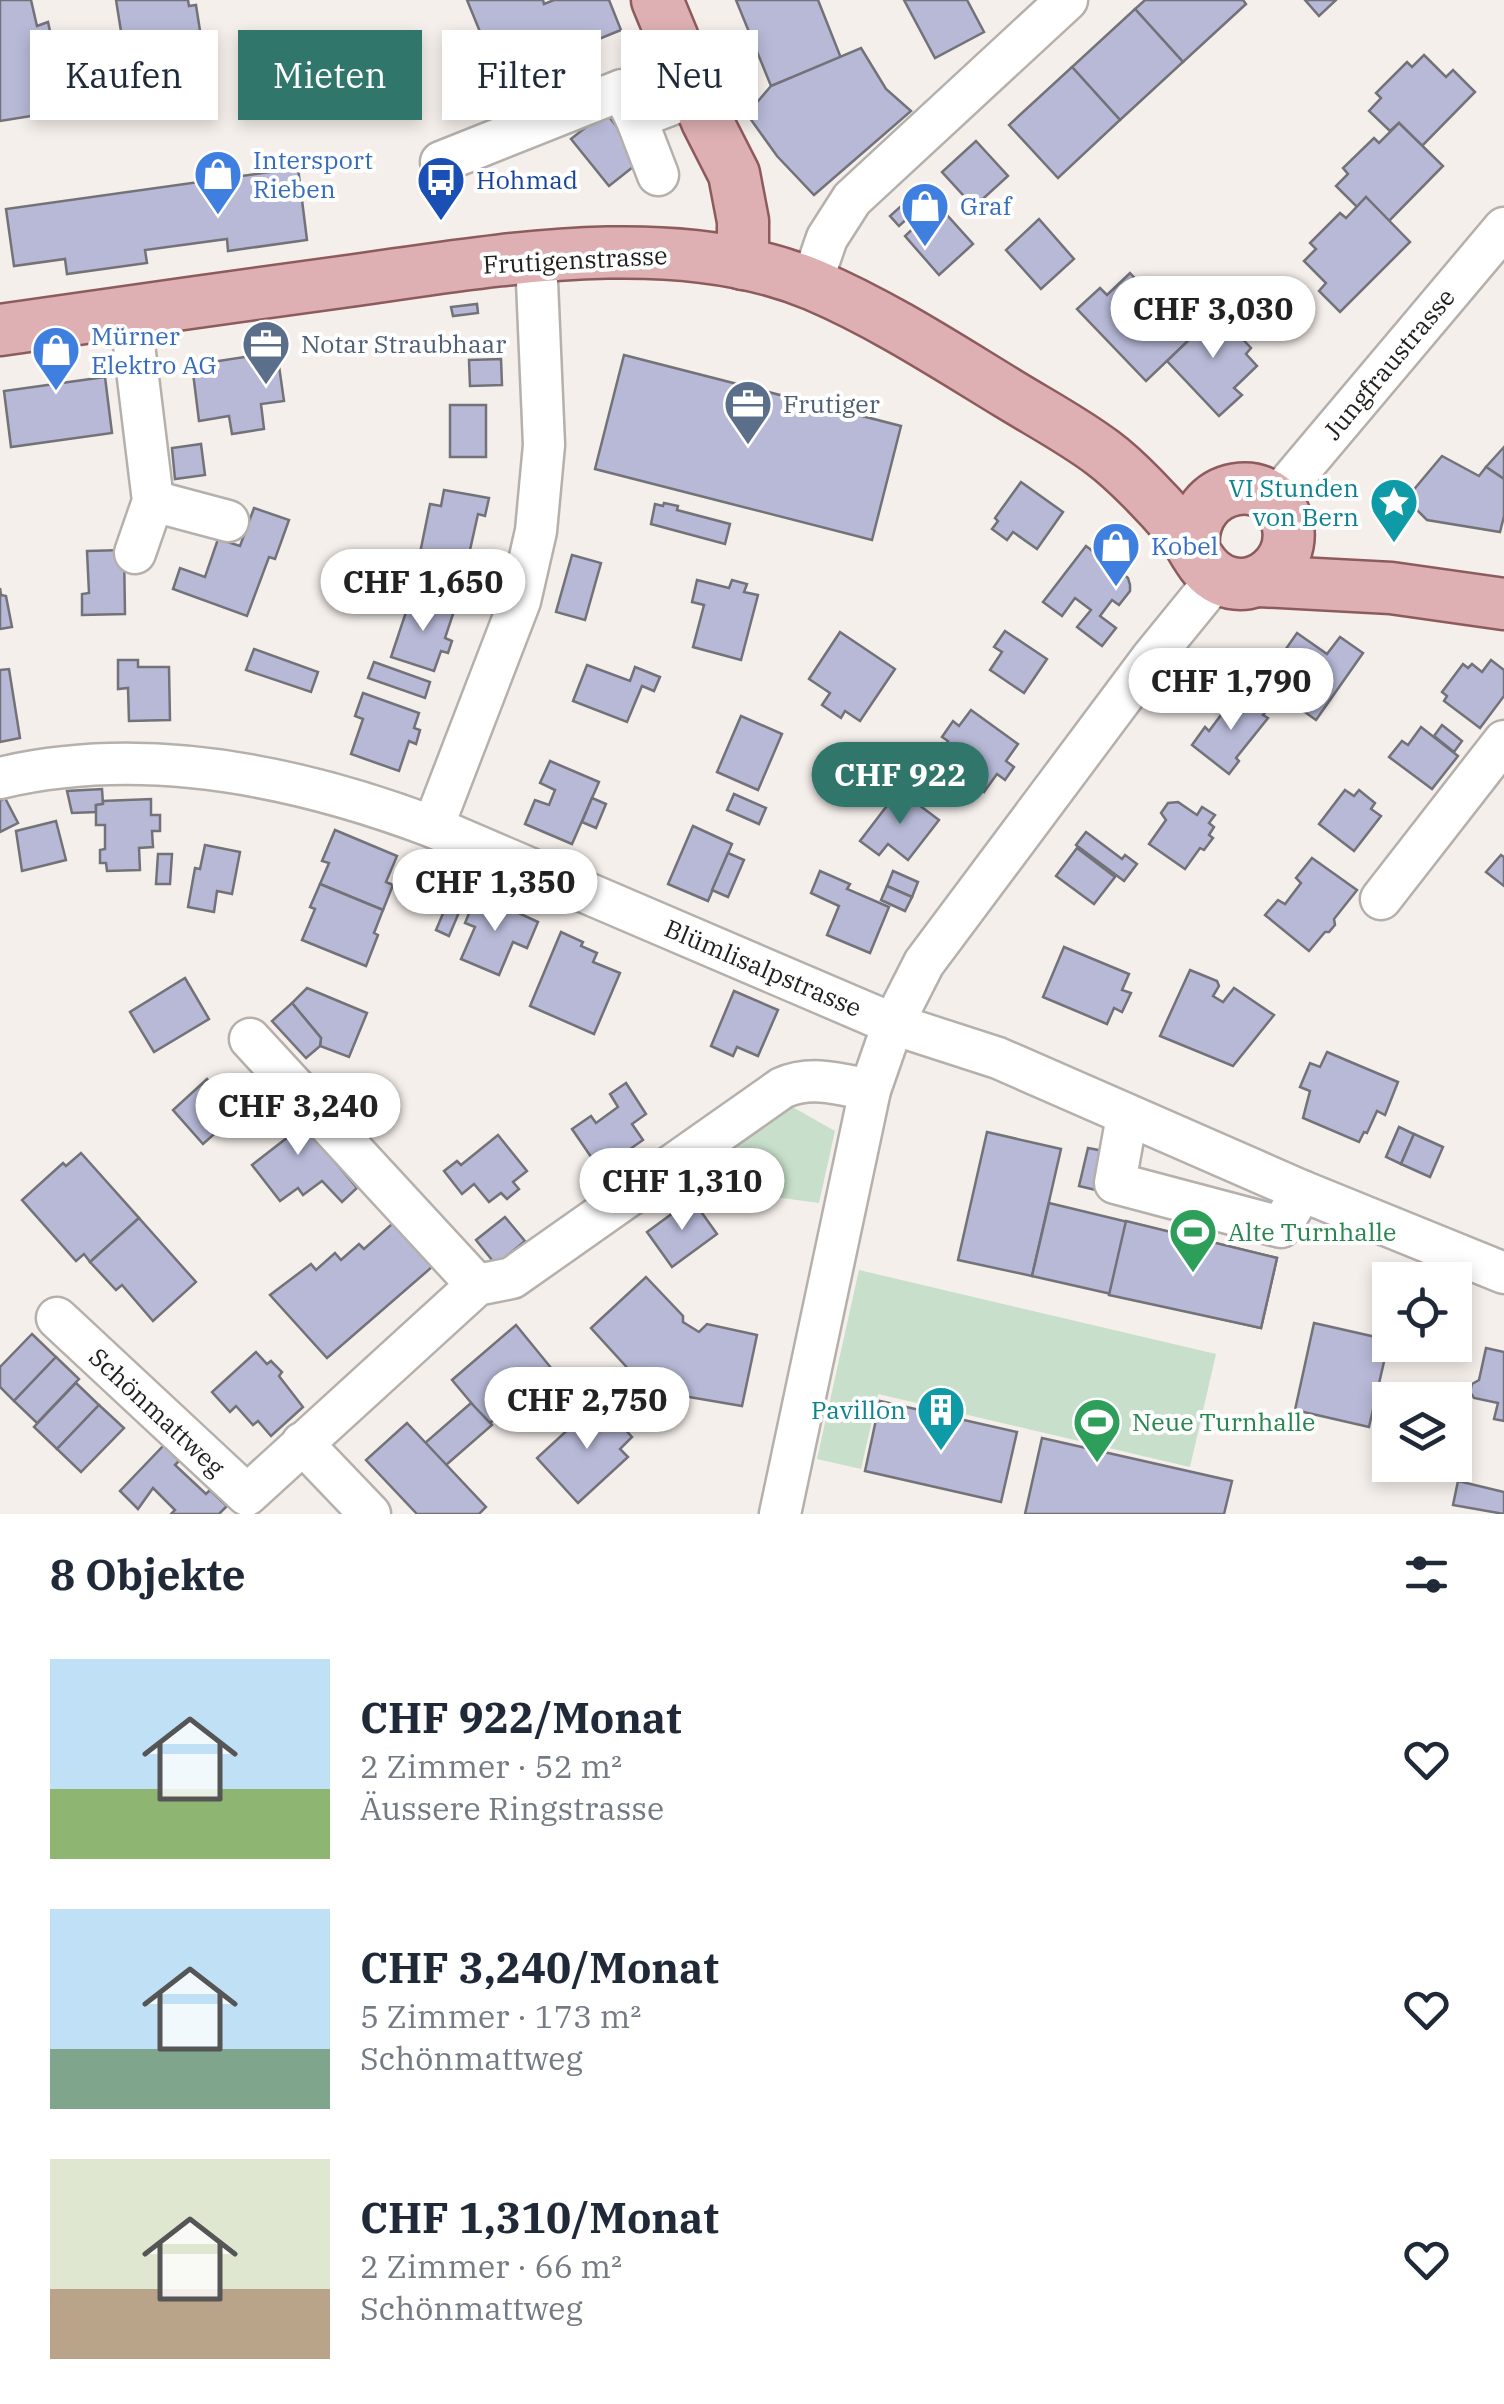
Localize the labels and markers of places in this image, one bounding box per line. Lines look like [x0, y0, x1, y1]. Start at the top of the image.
place label: Intersport Rieben [253, 143, 373, 205]
shop icon: Intersport Rieben [192, 148, 244, 216]
bus stop icon: Hohmad [415, 154, 467, 222]
place label: Hohmad [476, 163, 578, 196]
shop icon: Graf [899, 180, 951, 248]
place label: Graf [960, 189, 1013, 222]
pin: CHF 3,030 [1099, 276, 1327, 361]
office icon: Notar Straubhaar [240, 318, 292, 386]
place label: Mürner Elektro AG [91, 319, 217, 381]
shop icon: Mürner Elektro AG [30, 324, 82, 392]
place label: Notar Straubhaar [301, 327, 506, 360]
office icon: Frutiger [722, 378, 774, 446]
place label: Frutiger [783, 387, 880, 420]
place label: VI Stunden von Bern [1228, 471, 1359, 533]
place icon: VI Stunden von Bern [1368, 476, 1420, 544]
shop icon: Kobel [1090, 520, 1142, 588]
place label: Kobel [1151, 529, 1218, 562]
pin: CHF 1,650 [309, 549, 537, 634]
pin: CHF 1,790 [1117, 648, 1345, 733]
pin: CHF 922 [808, 742, 992, 827]
pin: CHF 1,350 [381, 849, 609, 934]
pin: CHF 3,240 [184, 1073, 412, 1158]
pin: CHF 1,310 [568, 1148, 796, 1233]
sports icon: Alte Turnhalle [1167, 1206, 1219, 1274]
place label: Alte Turnhalle [1228, 1215, 1396, 1248]
pin: CHF 2,750 [473, 1367, 701, 1452]
building icon: Pavillon [915, 1384, 967, 1452]
place label: Pavillon [811, 1393, 906, 1426]
sports icon: Neue Turnhalle [1071, 1396, 1123, 1464]
place label: Neue Turnhalle [1132, 1405, 1315, 1438]

